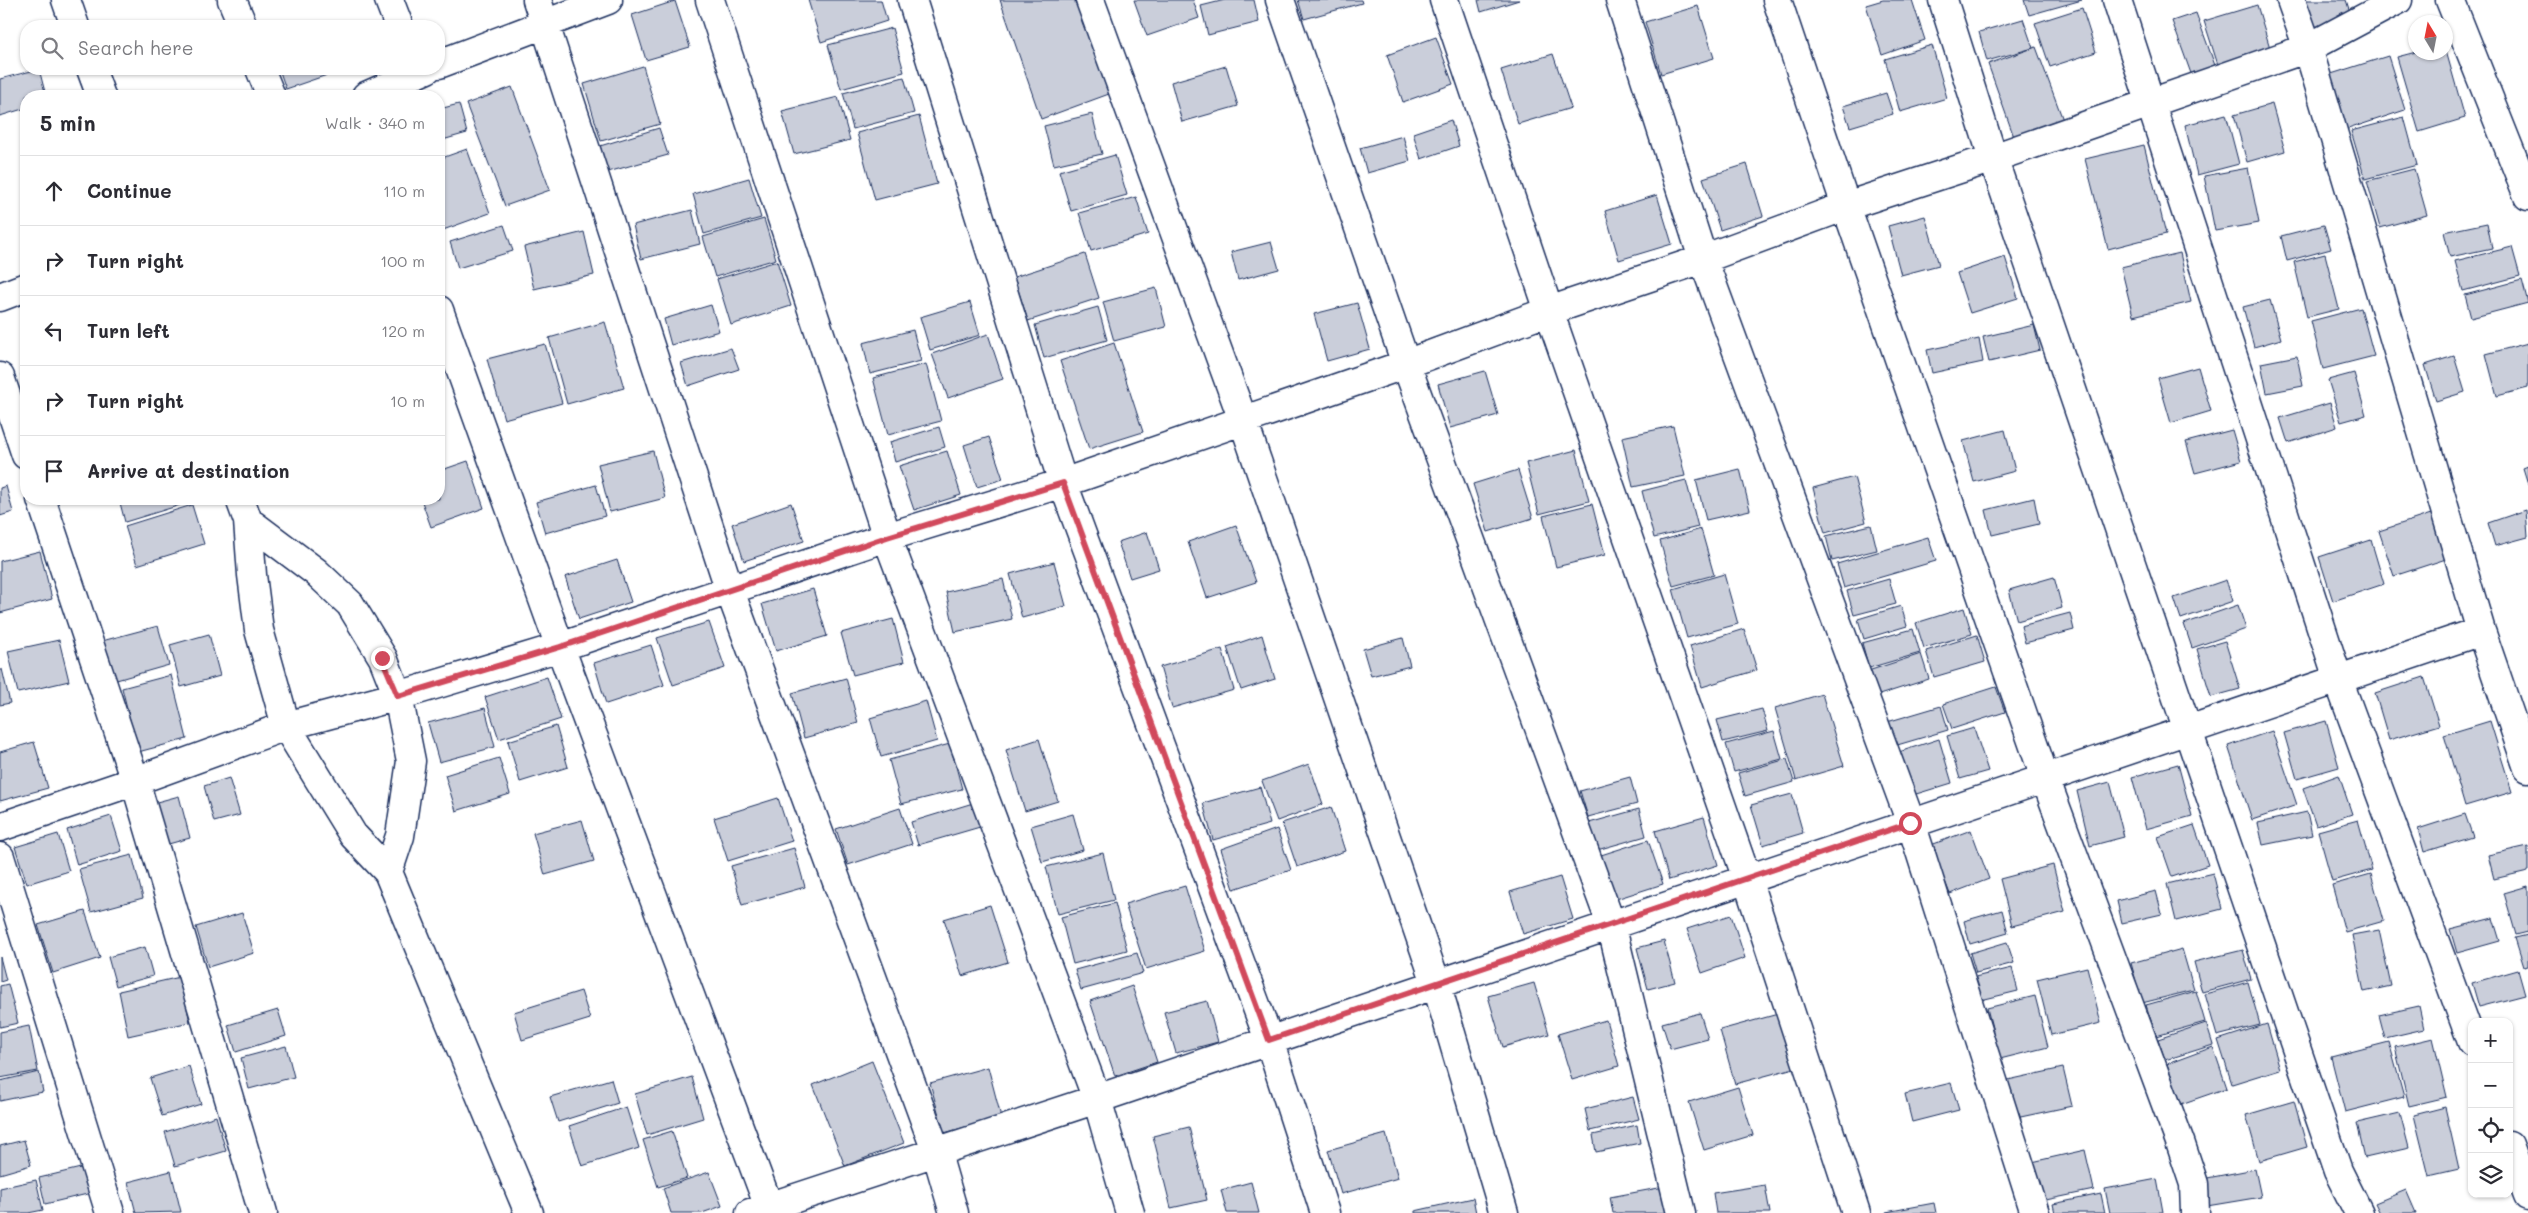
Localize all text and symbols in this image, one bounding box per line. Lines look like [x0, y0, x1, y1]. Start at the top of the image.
north arrow [2408, 15, 2453, 60]
search box [20, 20, 445, 75]
icon: search [38, 34, 66, 62]
text: Search here [78, 35, 194, 60]
text: 5 min [40, 109, 96, 136]
text: Walk · 340 m [325, 112, 425, 133]
icon: ahead [40, 177, 68, 205]
text: Continue [87, 178, 172, 203]
text: 110 m [383, 180, 425, 201]
icon: right [40, 247, 68, 275]
text: Turn right [87, 248, 184, 273]
text: 100 m [380, 250, 425, 271]
icon: left [40, 317, 68, 345]
text: Turn left [87, 318, 170, 343]
text: 120 m [381, 320, 425, 341]
icon: right [40, 387, 68, 415]
text: Turn right [87, 388, 184, 413]
text: 10 m [390, 390, 425, 411]
icon: arrive [40, 457, 68, 485]
text: Arrive at destination [87, 458, 290, 483]
route end [371, 647, 394, 670]
route start [1899, 812, 1922, 835]
map controls [2468, 1018, 2513, 1198]
button: + [2468, 1018, 2513, 1063]
button: − [2468, 1063, 2513, 1108]
button: locate [2468, 1108, 2513, 1153]
button: layers [2468, 1153, 2513, 1198]

